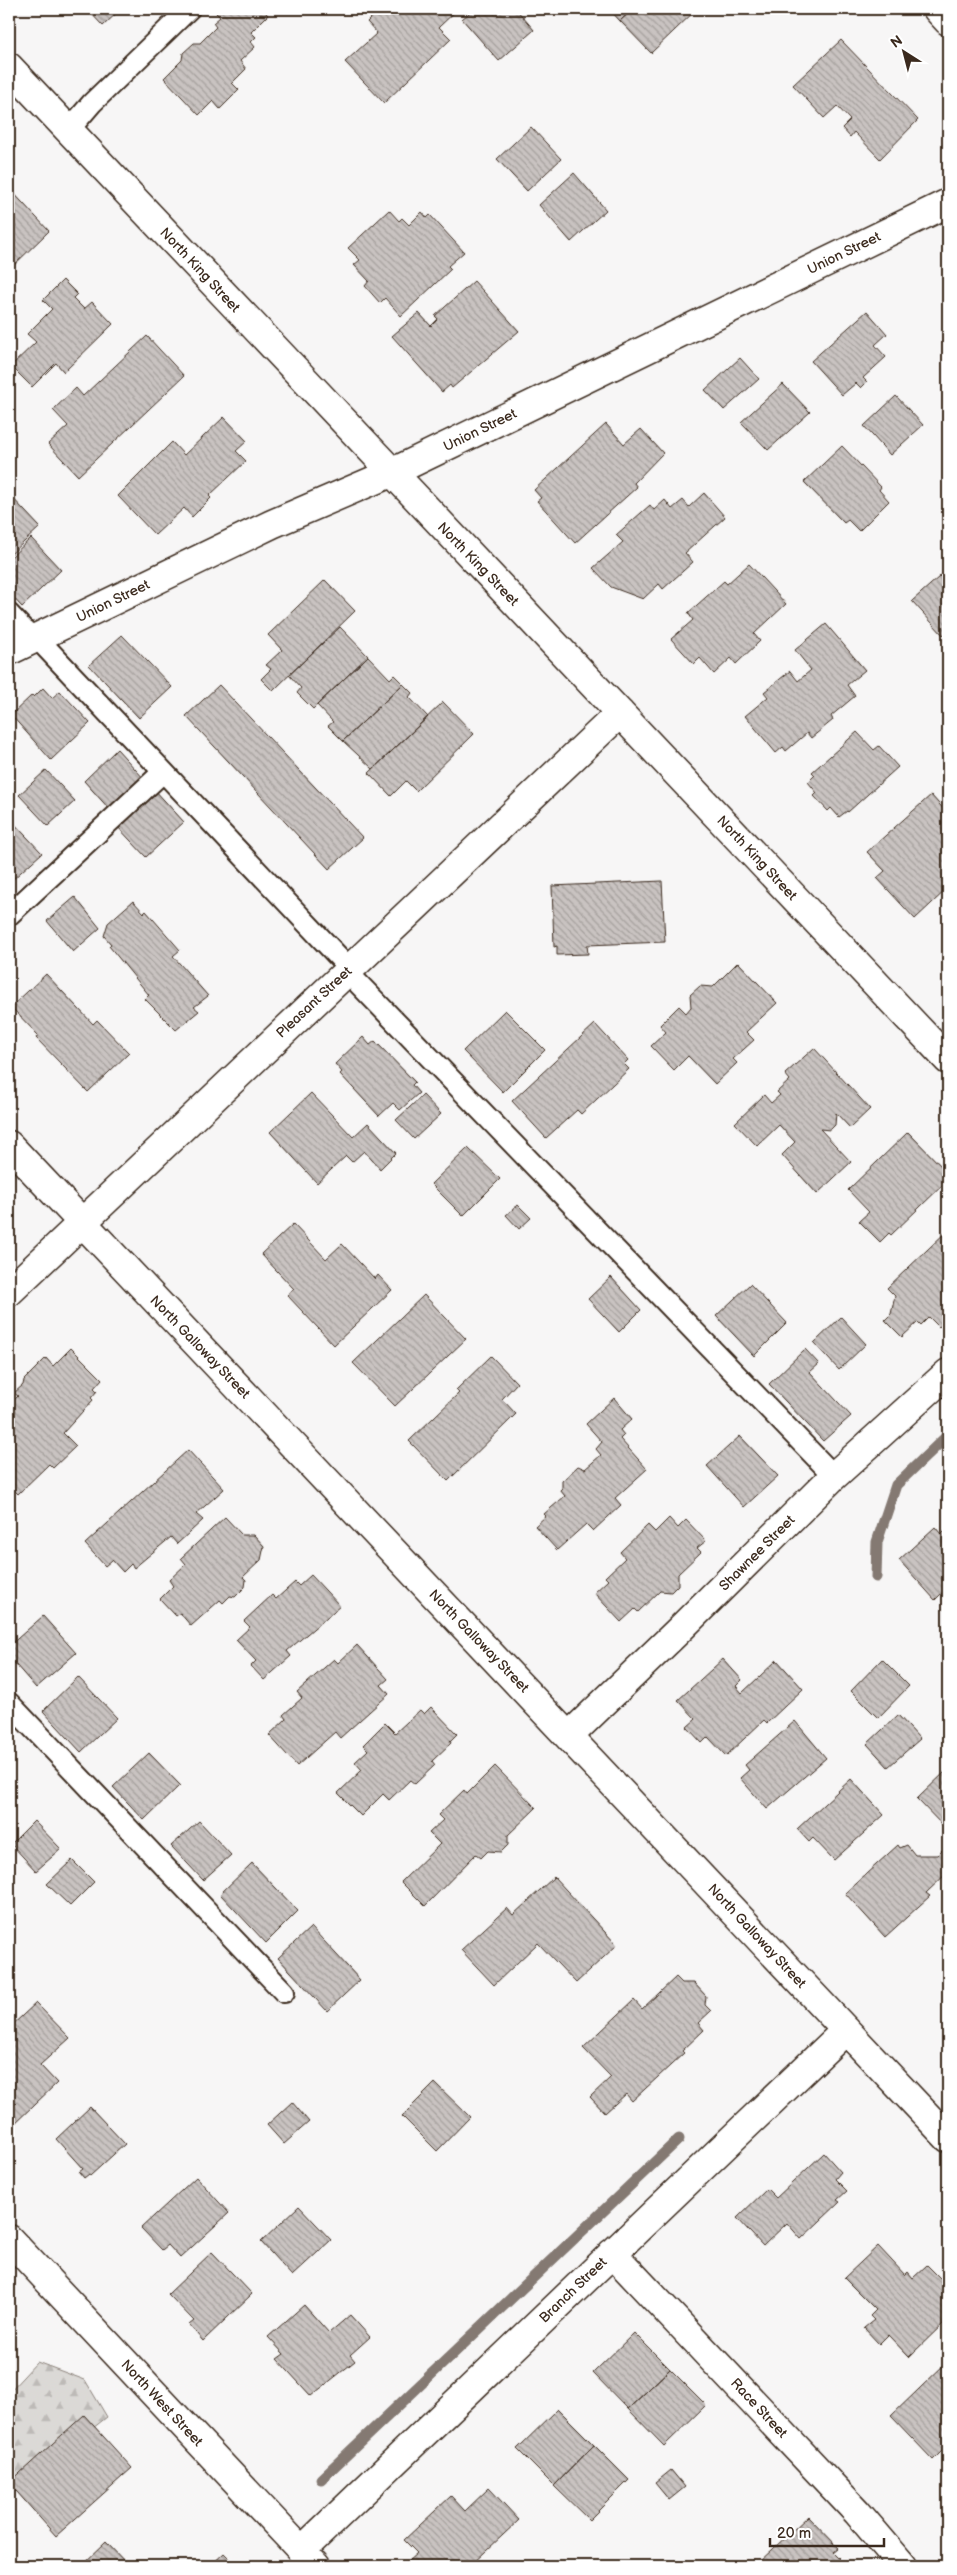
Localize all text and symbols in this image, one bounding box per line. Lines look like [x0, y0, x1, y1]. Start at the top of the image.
north arrow [880, 28, 930, 78]
text: N [887, 32, 906, 52]
street label: North King Street [156, 224, 244, 316]
street label: Union Street [805, 228, 884, 278]
street label: Union Street [441, 405, 520, 455]
street label: North King Street [434, 519, 523, 610]
street label: Union Street [74, 576, 153, 626]
street label: North King Street [713, 812, 801, 904]
street label: Pleasant Street [273, 962, 356, 1041]
street label: North Galloway Street [146, 1292, 254, 1403]
street label: Shawnee Street [716, 1511, 799, 1594]
street label: North Galloway Street [425, 1586, 533, 1697]
street label: North Galloway Street [704, 1880, 810, 1992]
street label: Branch Street [536, 2253, 611, 2326]
street label: North West Street [117, 2356, 207, 2450]
street label: Race Street [727, 2375, 791, 2442]
scale bar [770, 2515, 883, 2547]
text: 20 m [777, 2524, 811, 2543]

